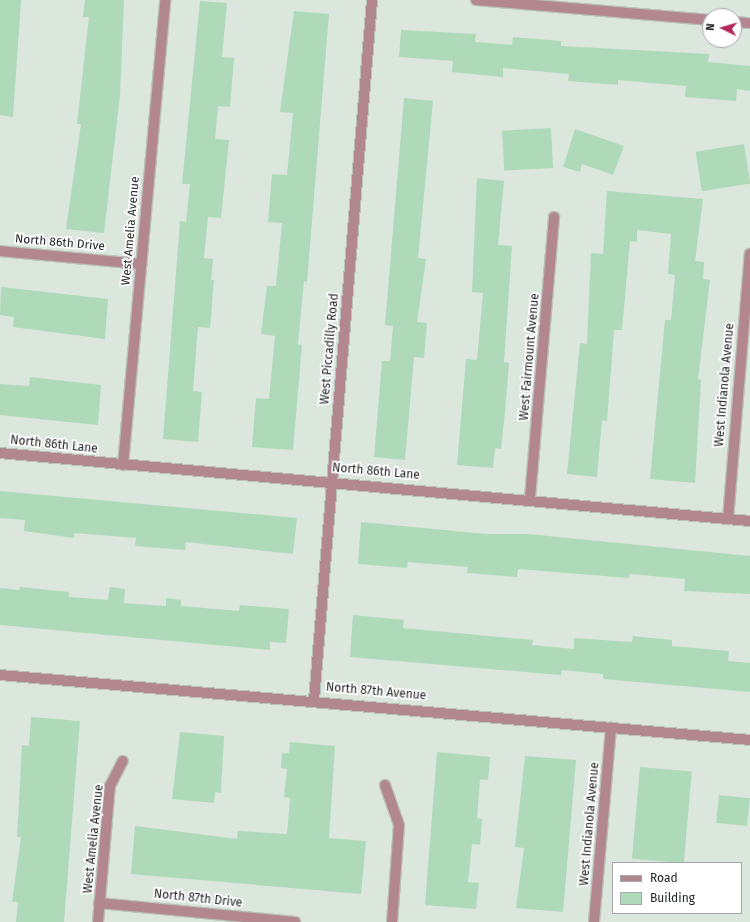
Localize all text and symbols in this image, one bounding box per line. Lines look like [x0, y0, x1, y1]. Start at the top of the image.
north arrow [702, 8, 742, 48]
text: N [704, 23, 717, 31]
street label: West Amelia Avenue [119, 176, 143, 286]
street label: North 86th Drive [15, 232, 105, 254]
street label: West Piccadilly Road [318, 293, 342, 405]
street label: West Fairmount Avenue [517, 293, 543, 421]
street label: West Indianola Avenue [712, 323, 738, 447]
street label: North 86th Lane [10, 433, 98, 457]
street label: North 86th Lane [332, 461, 420, 483]
street label: North 87th Avenue [325, 680, 427, 704]
street label: West Indianola Avenue [577, 762, 603, 886]
street label: West Amelia Avenue [81, 784, 107, 894]
legend [612, 862, 742, 914]
text: Road [650, 871, 678, 885]
street label: North 87th Drive [153, 887, 243, 911]
text: Building [650, 891, 695, 905]

